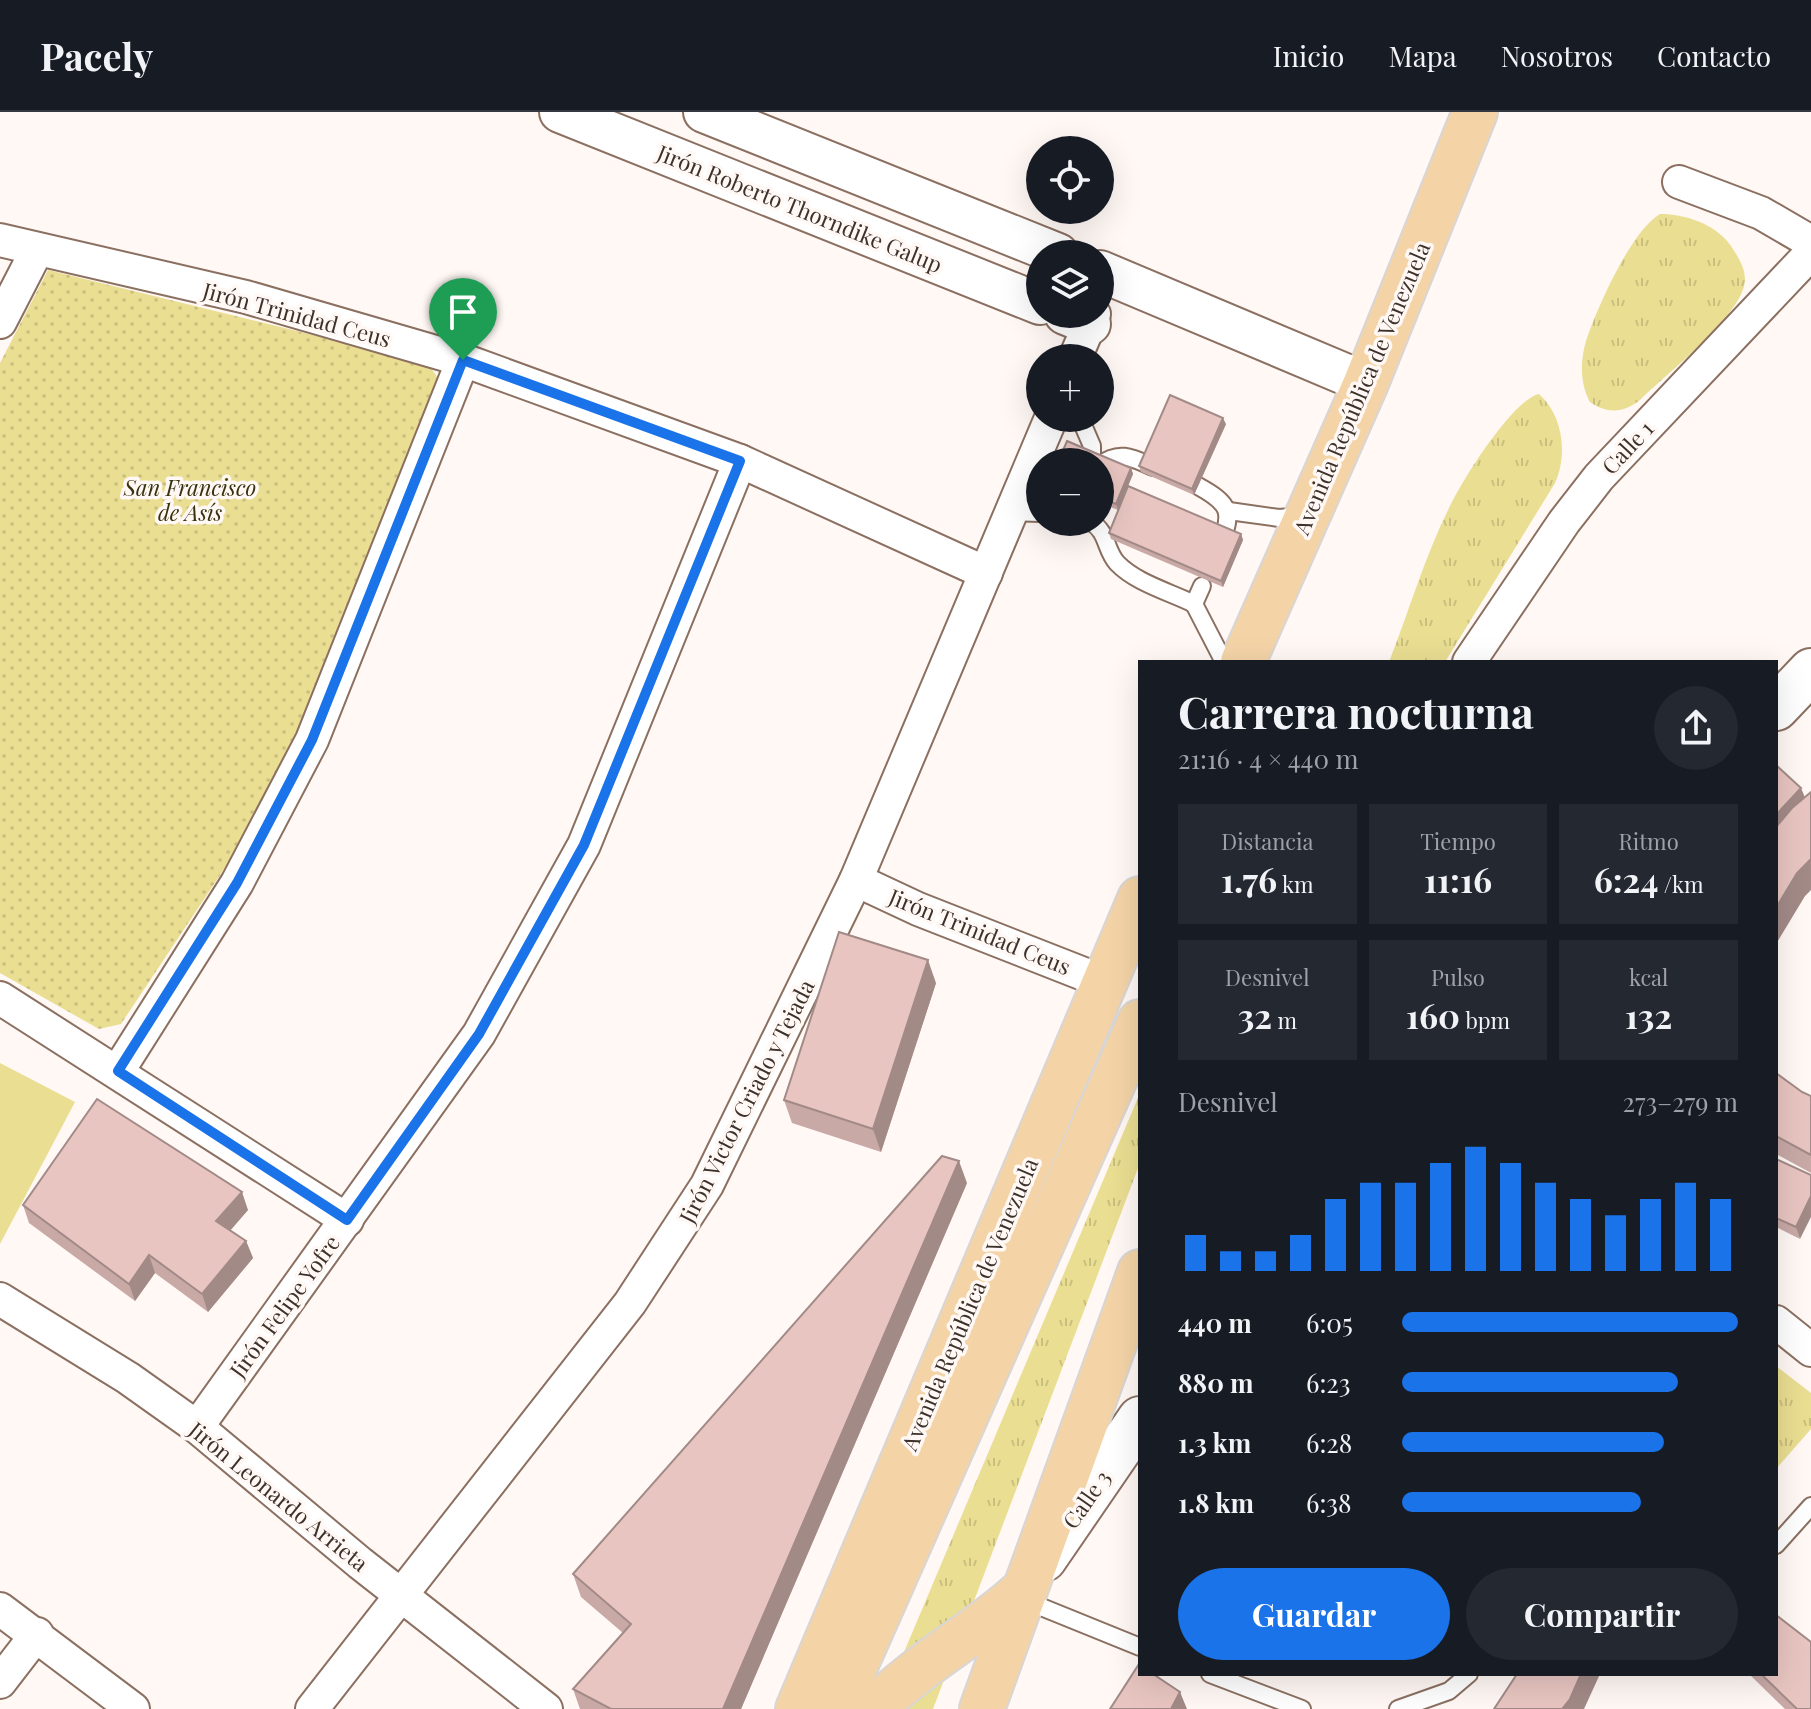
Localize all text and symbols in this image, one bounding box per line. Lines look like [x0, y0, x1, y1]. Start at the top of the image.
text: Pacely [40, 30, 153, 81]
text: Inicio [1273, 37, 1344, 74]
text: Mapa [1388, 37, 1457, 74]
text: Nosotros [1501, 37, 1613, 74]
text: Contacto [1657, 37, 1771, 74]
map controls [1026, 136, 1114, 536]
button: locate [1026, 136, 1114, 224]
street label: Jirón Roberto Thorndike Galup [652, 137, 947, 279]
street label: Avenida República de Venezuela [1285, 237, 1436, 540]
button: layers [1026, 240, 1114, 328]
street label: Jirón Trinidad Ceus [199, 274, 394, 354]
pin [429, 278, 497, 360]
icon: arrive [441, 290, 485, 334]
button: + [1026, 344, 1114, 432]
street label: Calle 1 [1594, 414, 1660, 480]
button: − [1026, 448, 1114, 536]
park label: San Francisco de Asís [123, 472, 256, 527]
text: Carrera nocturna [1178, 681, 1534, 740]
button: share [1654, 686, 1738, 770]
text: 21:16 · 4 × 440 m [1178, 741, 1359, 776]
text: Distancia [1221, 826, 1313, 856]
text: Tiempo [1420, 826, 1496, 856]
text: Ritmo [1619, 826, 1679, 856]
text: 1.76 [1221, 856, 1277, 902]
text: 11:16 [1424, 856, 1492, 902]
text: 6:24 [1594, 856, 1658, 902]
text: km [1277, 869, 1314, 899]
text: /km [1658, 869, 1704, 899]
street label: Jirón Trinidad Ceus [884, 881, 1075, 981]
text: Desnivel [1225, 962, 1310, 992]
text: Pulso [1431, 962, 1485, 992]
text: kcal [1629, 962, 1668, 992]
street label: Jirón Victor Criado y Tejada [671, 974, 821, 1229]
text: 32 [1238, 992, 1272, 1038]
text: 160 [1406, 992, 1460, 1038]
text: 132 [1625, 992, 1672, 1038]
text: m [1272, 1005, 1297, 1035]
text: bpm [1460, 1005, 1510, 1035]
text: Desnivel [1178, 1084, 1278, 1119]
text: 273–279 m [1623, 1084, 1738, 1119]
street label: Avenida República de Venezuela [893, 1153, 1044, 1456]
street label: Jirón Felipe Yofre [221, 1229, 346, 1384]
text: 440 m [1178, 1305, 1252, 1340]
text: 6:05 [1306, 1305, 1353, 1340]
text: 880 m [1178, 1365, 1254, 1400]
text: 6:23 [1306, 1365, 1351, 1400]
street label: Jirón Leonardo Arrieta [182, 1414, 375, 1578]
text: 1.3 km [1178, 1425, 1251, 1460]
text: 6:28 [1306, 1425, 1352, 1460]
street label: Calle 3 [1055, 1464, 1117, 1534]
text: 1.8 km [1178, 1485, 1254, 1520]
text: 6:38 [1306, 1485, 1352, 1520]
button: Guardar [1178, 1568, 1450, 1660]
button: Compartir [1466, 1568, 1738, 1660]

